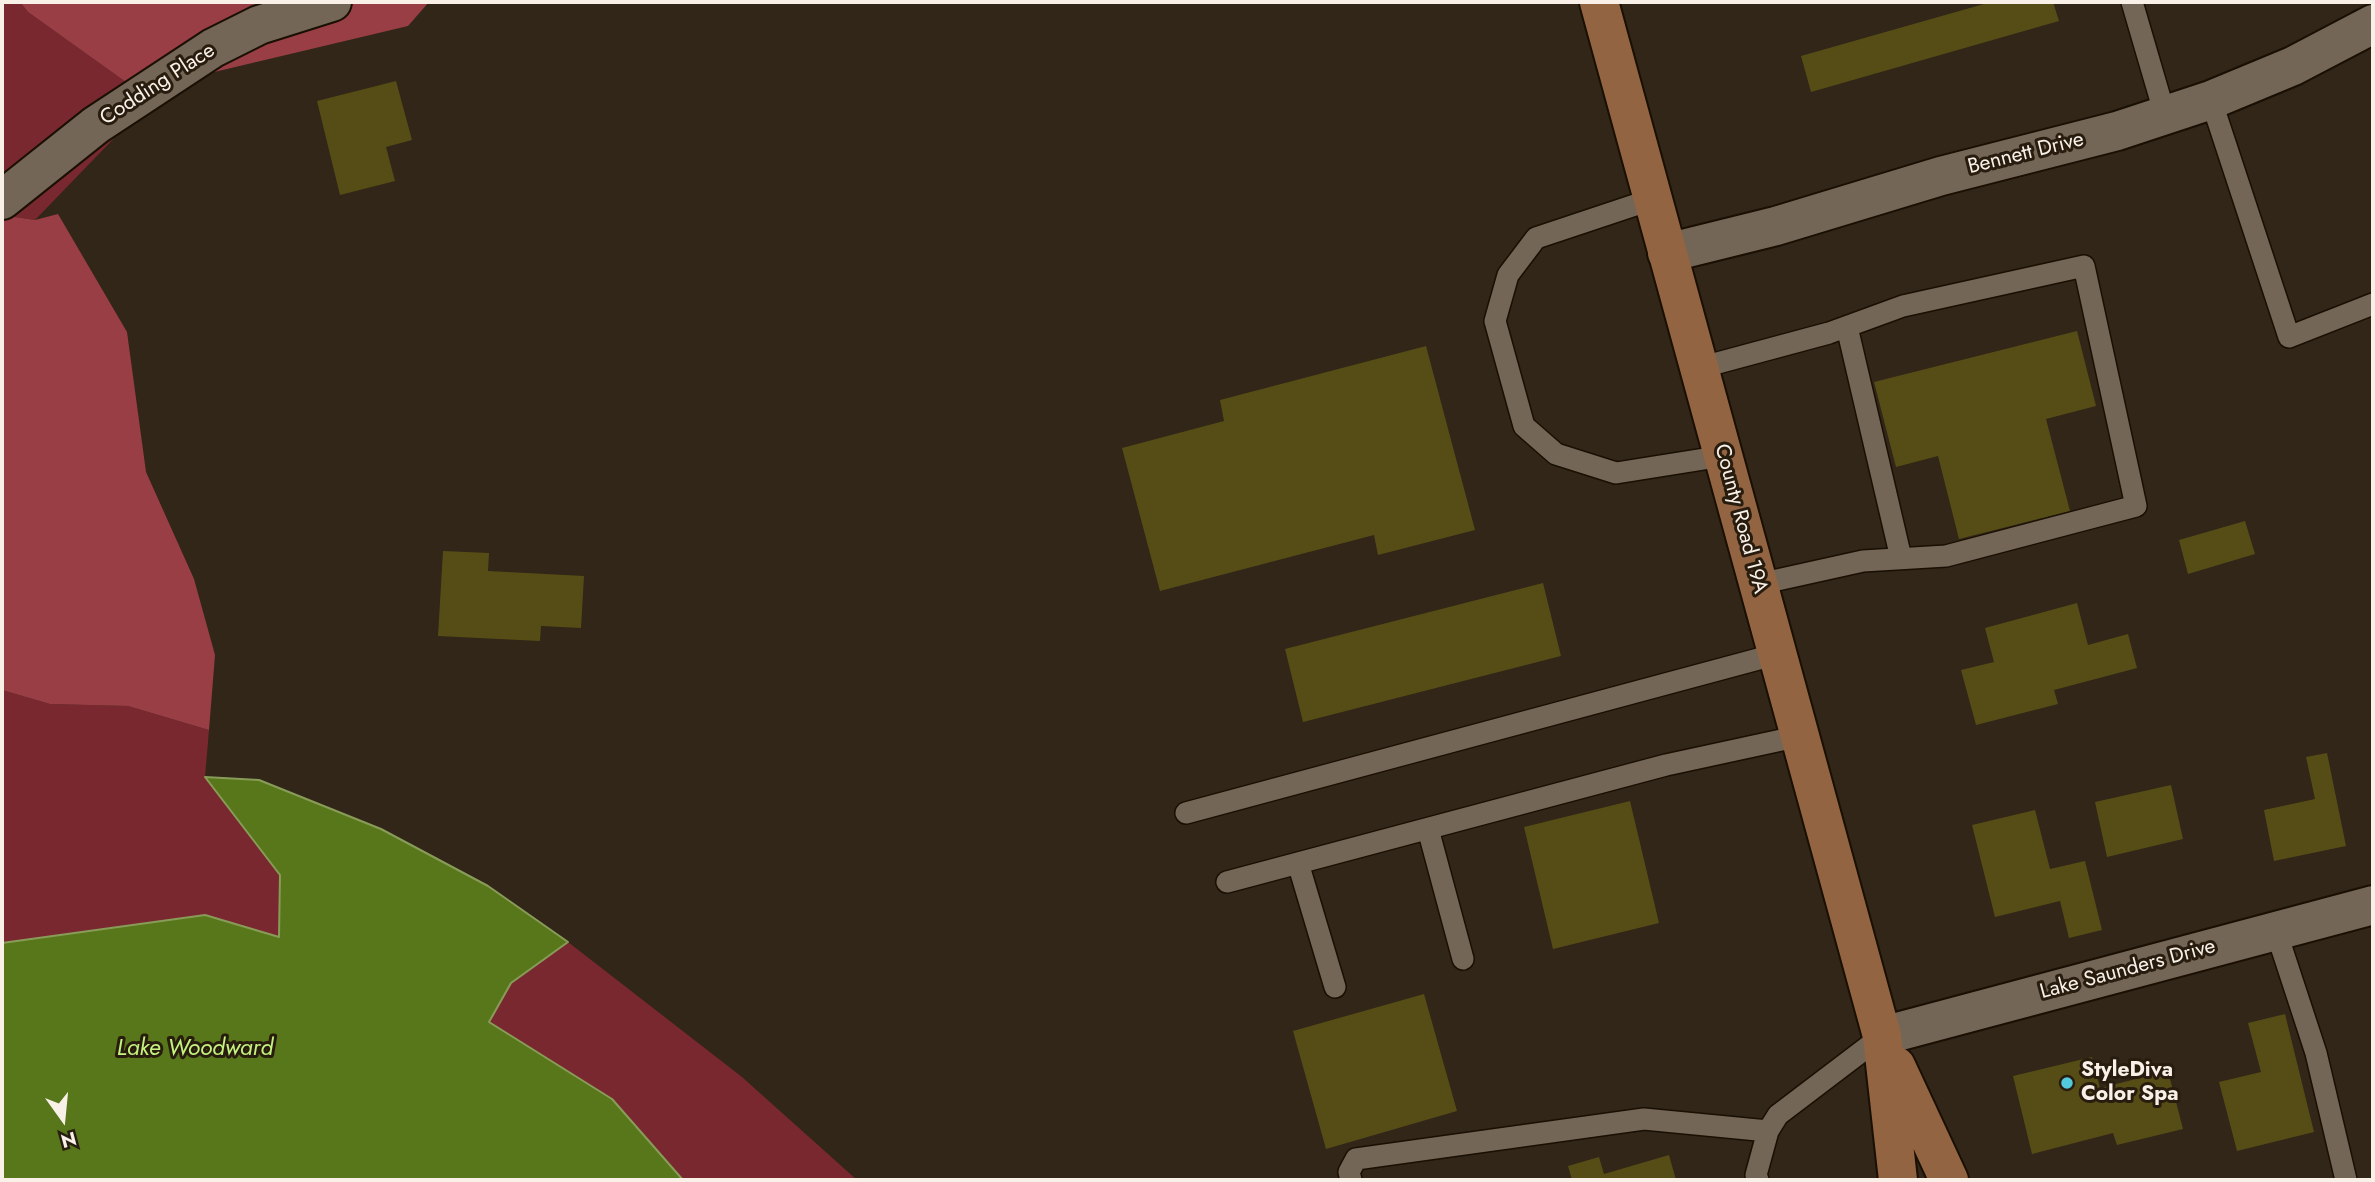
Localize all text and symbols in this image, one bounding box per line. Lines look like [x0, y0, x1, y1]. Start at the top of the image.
street label: Codding Place [96, 39, 220, 131]
street label: Bennett Drive [1965, 127, 2087, 181]
street label: County Road 19A [1708, 441, 1772, 597]
street label: Lake Saunders Drive [2037, 934, 2219, 1006]
water label: Lake Woodward [117, 1035, 273, 1063]
place label: StyleDiva Color Spa [2081, 1058, 2179, 1108]
marker: StyleDiva Color Spa [2059, 1075, 2075, 1091]
north arrow [28, 1084, 98, 1154]
text: N [58, 1125, 79, 1155]

